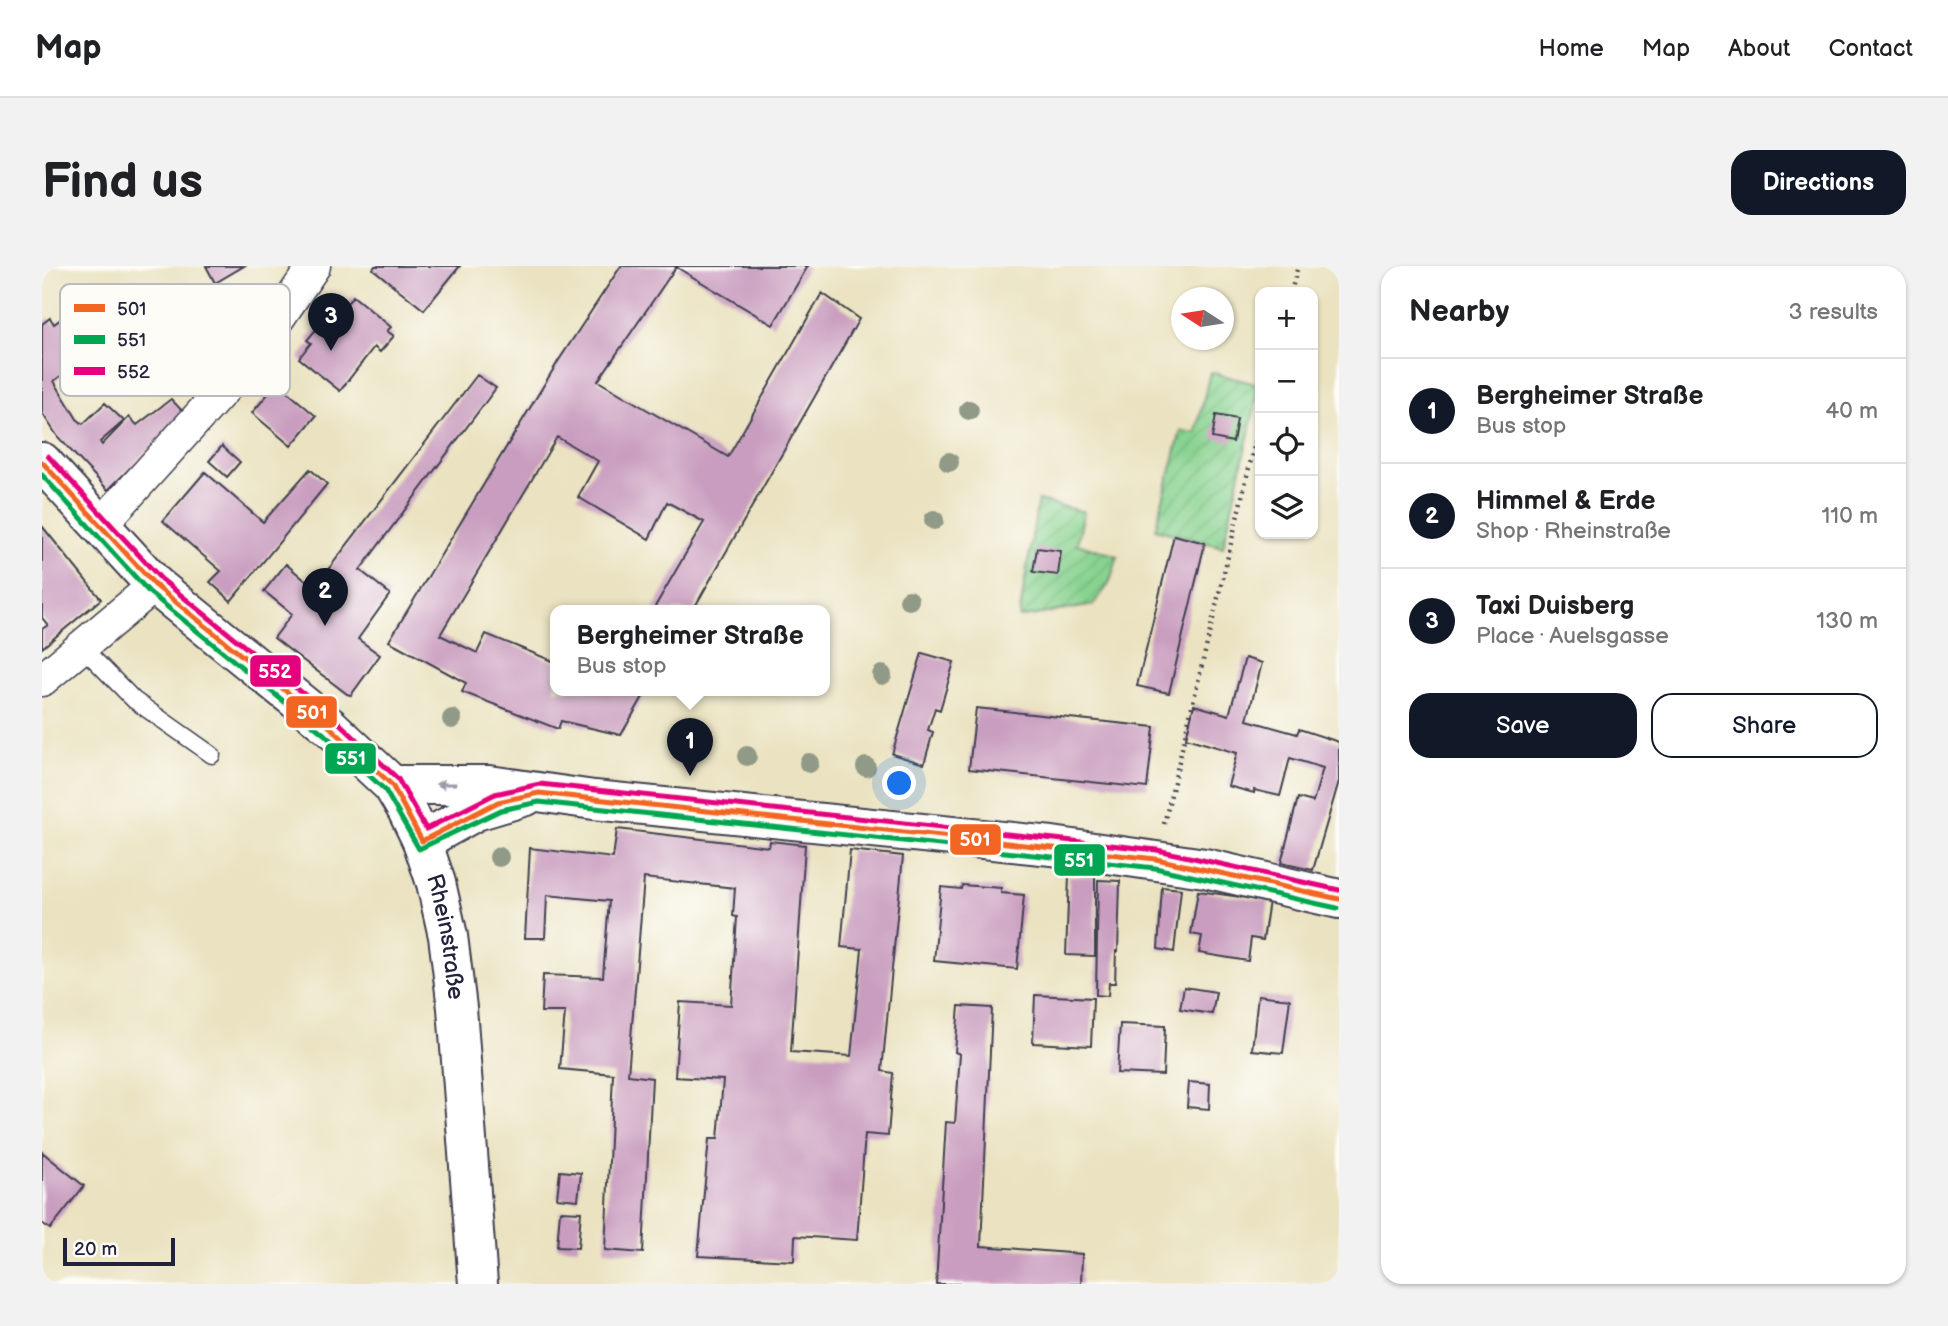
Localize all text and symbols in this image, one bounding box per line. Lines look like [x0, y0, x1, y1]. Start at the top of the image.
text: Map [35, 28, 101, 68]
text: Home [1539, 34, 1604, 63]
text: Map [1642, 34, 1690, 63]
text: About [1728, 34, 1790, 63]
text: Contact [1828, 34, 1913, 63]
button: Directions [1731, 150, 1906, 215]
text: Find us [42, 153, 203, 212]
legend [60, 284, 290, 396]
north arrow [1171, 287, 1234, 350]
map controls [1255, 287, 1318, 539]
button: + [1255, 287, 1318, 350]
pin: 3 [308, 293, 354, 351]
text: Nearby [1409, 294, 1509, 330]
text: 501 [117, 298, 146, 321]
text: 3 results [1789, 298, 1878, 326]
text: 551 [117, 329, 146, 352]
button: − [1255, 350, 1318, 413]
text: 552 [117, 361, 151, 384]
text: Bergheimer Straße [1476, 381, 1703, 412]
text: 1 [1427, 397, 1437, 425]
text: 40 m [1825, 397, 1878, 425]
text: Bus stop [1476, 412, 1566, 440]
button: locate [1255, 413, 1318, 476]
button: layers [1255, 476, 1318, 539]
text: Himmel & Erde [1476, 486, 1656, 517]
text: 2 [1425, 502, 1439, 530]
text: 110 m [1821, 502, 1878, 530]
text: Shop · Rheinstraße [1476, 517, 1671, 545]
pin: 2 [302, 568, 348, 626]
text: Taxi Duisberg [1476, 591, 1634, 622]
popup [550, 605, 830, 696]
text: 3 [1425, 607, 1439, 635]
text: 130 m [1816, 607, 1878, 635]
text: Bergheimer Straße [576, 621, 804, 652]
text: Place · Auelsgasse [1476, 622, 1669, 650]
text: Bus stop [576, 652, 667, 680]
line badge: 552 [249, 654, 302, 688]
text: 552 [258, 661, 292, 684]
button: Save [1409, 693, 1637, 758]
button: Share [1651, 693, 1878, 758]
line badge: 501 [285, 695, 338, 729]
text: 501 [297, 702, 327, 725]
pin: 1 [667, 718, 713, 776]
line badge: 551 [324, 742, 377, 775]
text: 551 [336, 748, 366, 771]
your location [882, 766, 916, 800]
one-way arrow [435, 778, 457, 790]
line badge: 501 [949, 823, 1002, 856]
text: 501 [960, 829, 990, 852]
line badge: 551 [1053, 843, 1106, 877]
text: 551 [1064, 850, 1094, 873]
street label: Rheinstraße [420, 870, 470, 1001]
scale bar [63, 1235, 175, 1267]
text: 20 m [74, 1238, 117, 1261]

